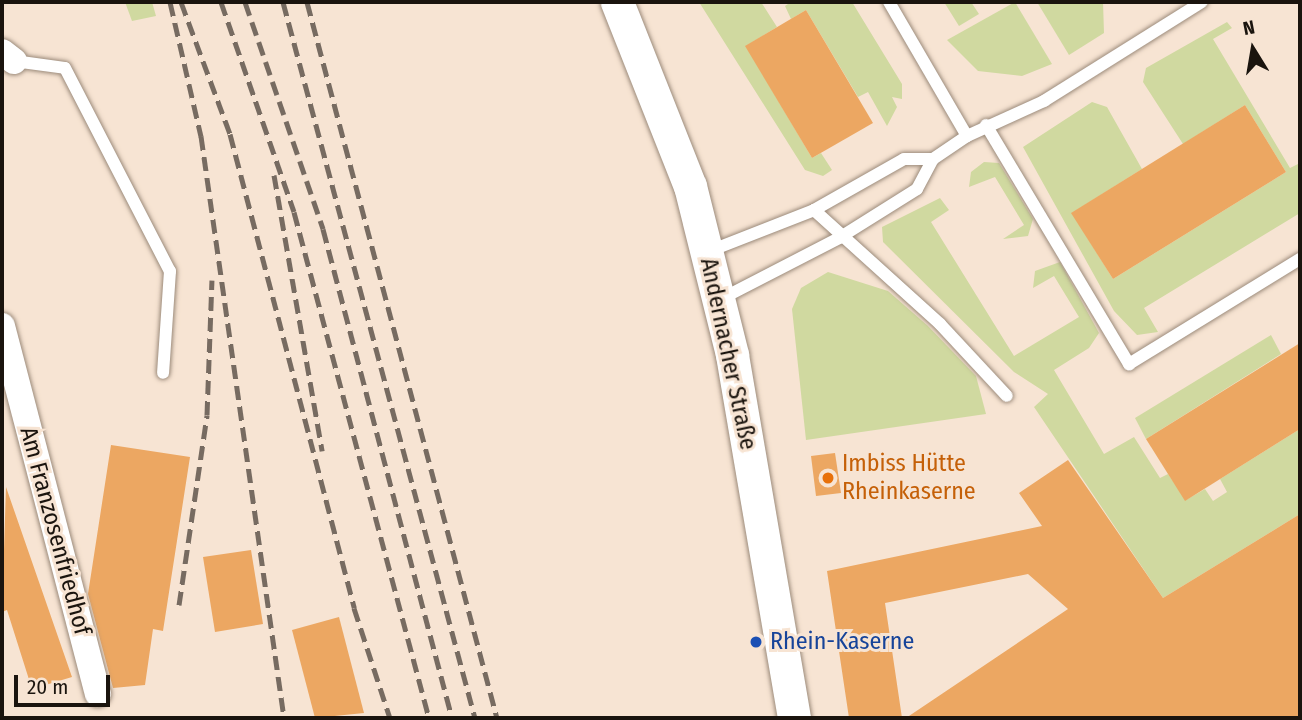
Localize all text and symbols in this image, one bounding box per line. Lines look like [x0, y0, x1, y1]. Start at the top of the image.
north arrow [1218, 14, 1288, 84]
text: N [1241, 16, 1257, 40]
street label: Andernacher Straße [694, 255, 762, 453]
street label: Am Franzosenfriedhof [13, 424, 97, 638]
place label: Imbiss Hütte Rheinkaserne [842, 450, 976, 506]
marker: Imbiss Hütte Rheinkaserne [820, 470, 836, 486]
place label: Rhein-Kaserne [770, 628, 914, 656]
marker: Rhein-Kaserne [748, 634, 764, 650]
scale bar [18, 660, 114, 704]
text: 20 m [27, 674, 68, 700]

